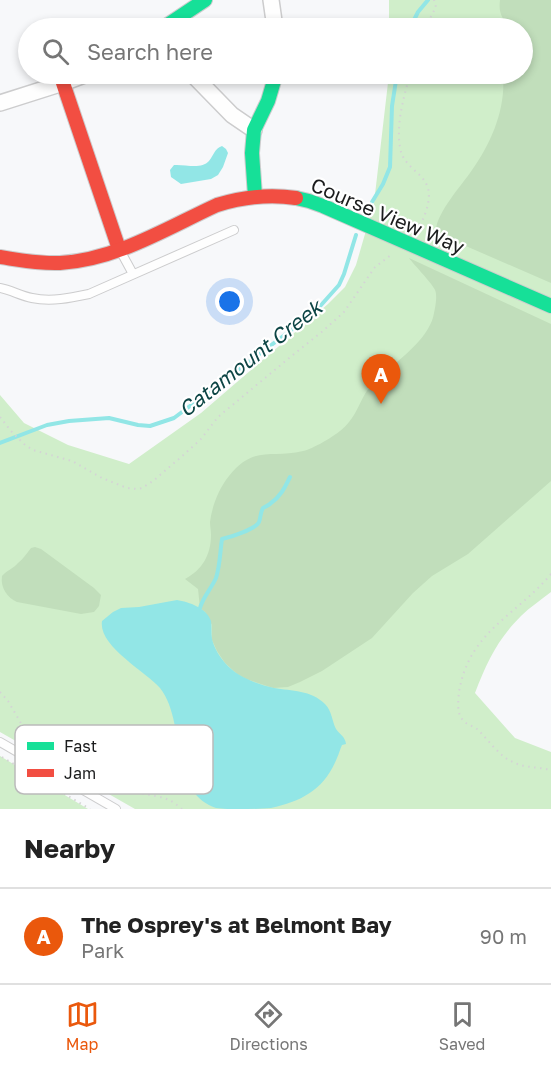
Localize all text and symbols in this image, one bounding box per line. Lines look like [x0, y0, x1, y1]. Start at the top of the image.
search box [18, 18, 533, 84]
icon: search [39, 35, 72, 68]
text: Search here [87, 38, 213, 65]
street label: Course View Way [308, 172, 468, 258]
your location [215, 287, 244, 316]
water label: Catamount Creek [173, 293, 329, 422]
pin: A [362, 354, 400, 404]
legend [15, 725, 213, 794]
text: Fast [64, 736, 97, 756]
text: Jam [64, 763, 96, 783]
text: Nearby [24, 833, 115, 864]
text: The Osprey's at Belmont Bay [81, 911, 392, 938]
text: A [36, 924, 51, 948]
text: 90 m [480, 924, 527, 948]
text: Park [81, 938, 124, 962]
tab: Map [66, 998, 99, 1054]
tab: Directions [230, 998, 308, 1054]
tab: Saved [439, 998, 485, 1054]

